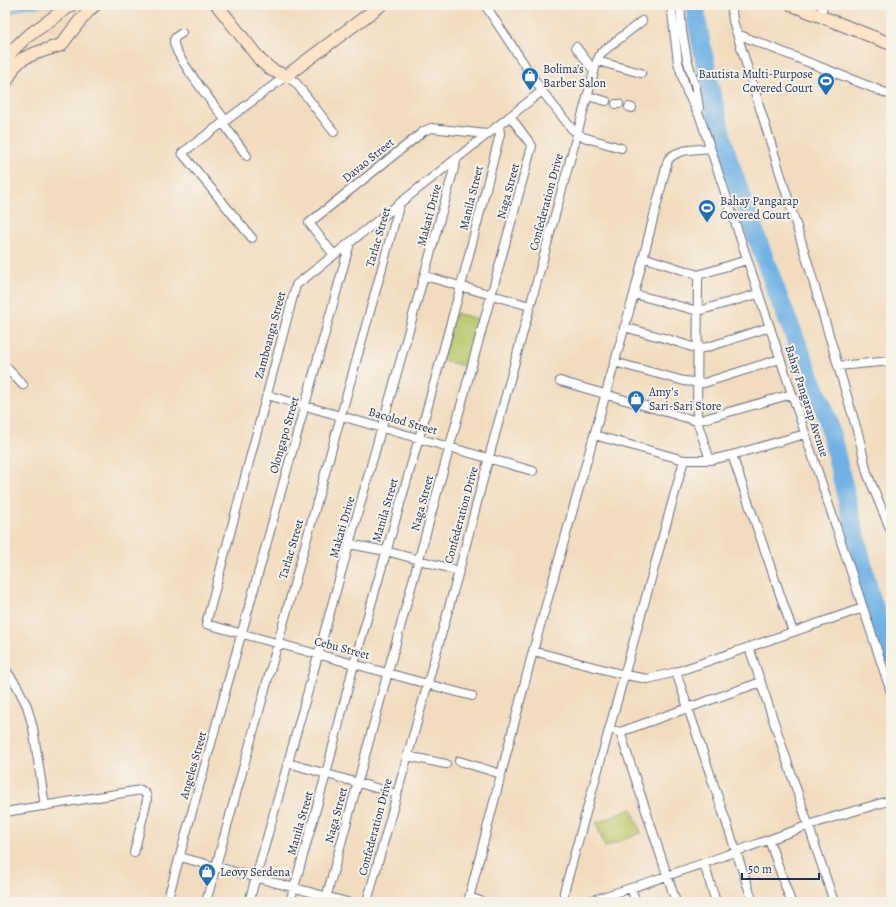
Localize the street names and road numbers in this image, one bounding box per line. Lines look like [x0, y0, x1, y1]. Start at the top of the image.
street label: Davao Street [339, 134, 397, 186]
street label: Confederation Drive [525, 152, 567, 252]
street label: Naga Street [493, 161, 523, 221]
street label: Manila Street [455, 164, 487, 232]
street label: Makati Drive [413, 182, 445, 248]
street label: Tarlac Street [362, 205, 394, 269]
street label: Zamboanga Street [251, 289, 289, 381]
street label: Bahay Pangarap Avenue [781, 343, 833, 459]
street label: Olongapo Street [265, 395, 303, 475]
street label: Bacolod Street [367, 404, 439, 438]
street label: Confederation Drive [440, 465, 482, 565]
street label: Naga Street [407, 473, 437, 533]
street label: Manila Street [368, 476, 402, 544]
street label: Makati Drive [326, 494, 358, 560]
street label: Tarlac Street [275, 517, 307, 581]
street label: Cebu Street [312, 633, 372, 663]
street label: Angeles Street [175, 729, 210, 802]
street label: Confederation Drive [354, 777, 396, 877]
street label: Naga Street [321, 785, 351, 845]
street label: Manila Street [283, 789, 317, 857]

